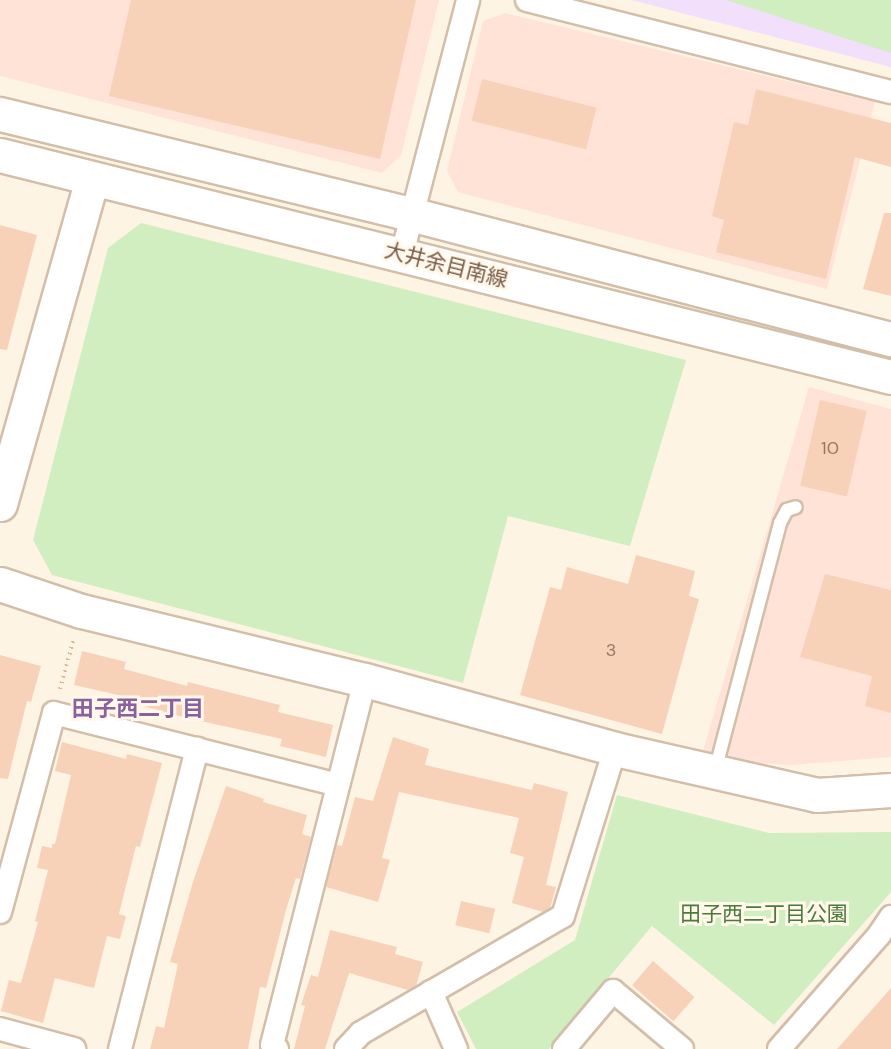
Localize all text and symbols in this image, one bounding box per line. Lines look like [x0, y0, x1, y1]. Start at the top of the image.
street label: 大井余目南線 [382, 238, 510, 292]
house number: 10 [821, 437, 839, 459]
house number: 3 [606, 639, 616, 661]
district label: 田子西二丁目 [72, 696, 204, 722]
park label: 田子西二丁目公園 [680, 901, 848, 927]

